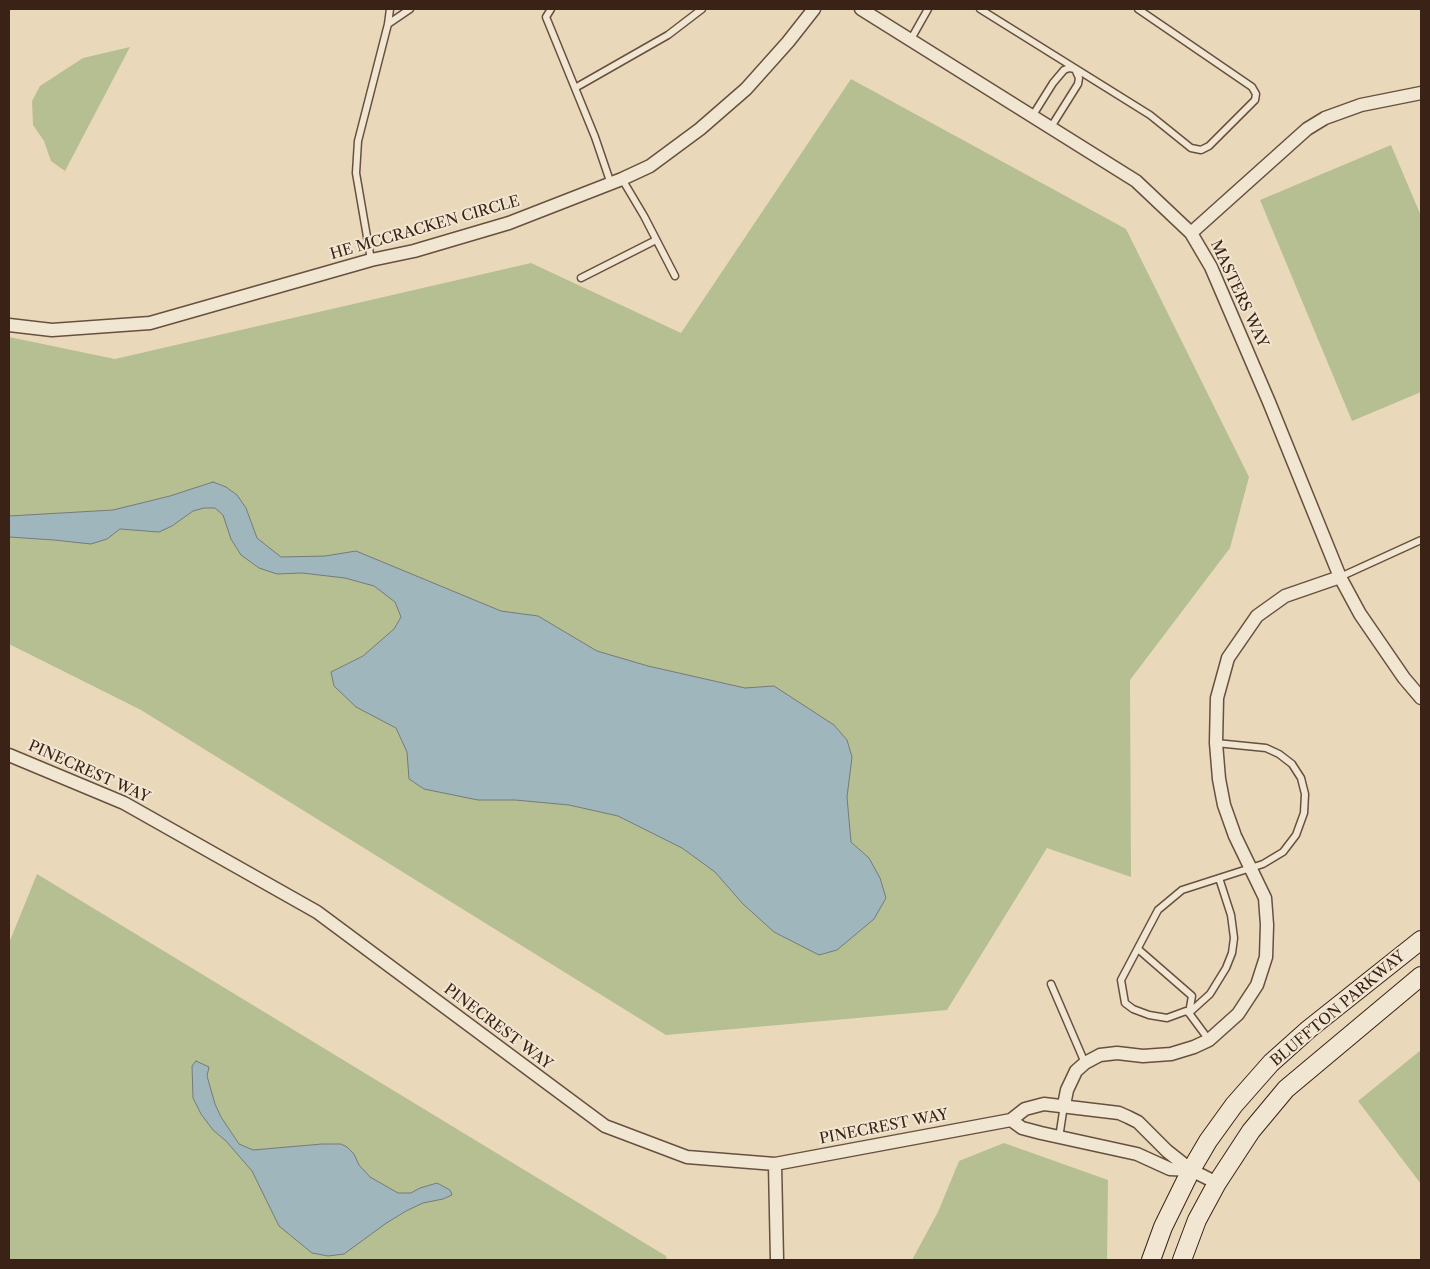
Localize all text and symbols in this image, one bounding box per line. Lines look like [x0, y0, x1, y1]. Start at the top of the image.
street label: HE MCCRACKEN CIRCLE [328, 192, 522, 264]
street label: MASTERS WAY [1206, 237, 1272, 351]
street label: PINECREST WAY [25, 737, 153, 807]
street label: BLUFFTON PARKWAY [1267, 948, 1409, 1070]
street label: PINECREST WAY [440, 980, 556, 1074]
street label: PINECREST WAY [818, 1106, 950, 1148]

